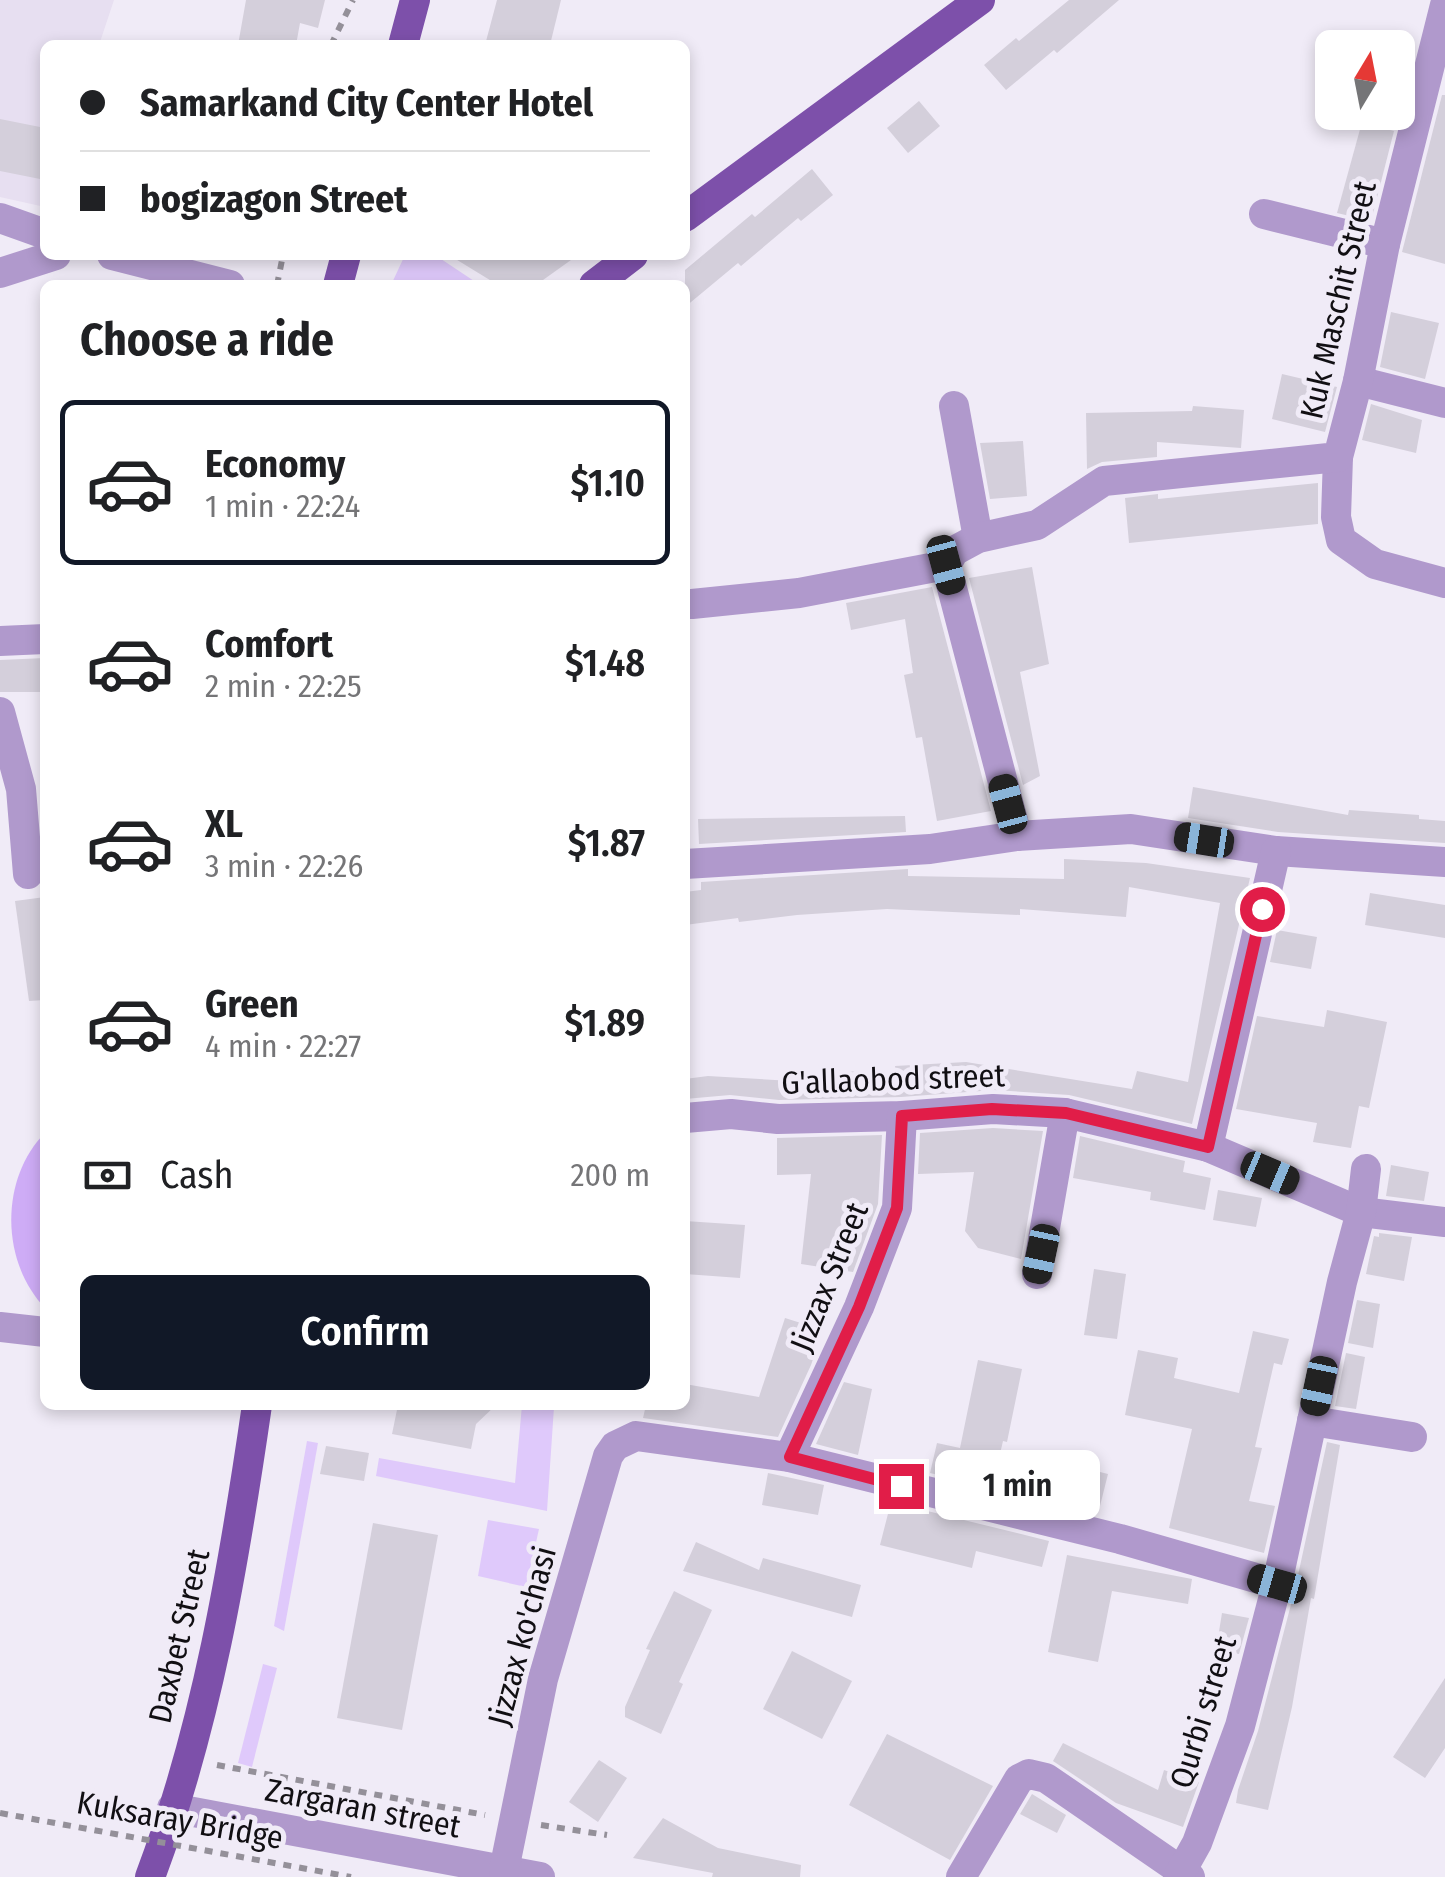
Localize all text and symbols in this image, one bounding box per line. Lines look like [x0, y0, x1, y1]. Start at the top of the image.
north arrow [1315, 30, 1415, 130]
map controls [1315, 30, 1415, 130]
text: Samarkand City Center Hotel [140, 80, 593, 126]
text: bogizagon Street [140, 176, 408, 222]
street label: Kuk Maschit Street [1292, 177, 1384, 423]
text: Choose a ride [80, 313, 334, 367]
icon: car [85, 438, 175, 528]
text: Economy [205, 441, 345, 487]
text: $1.10 [571, 460, 645, 506]
text: 1 min · 22:24 [205, 487, 360, 525]
car [924, 532, 968, 598]
icon: car [85, 618, 175, 708]
text: Comfort [205, 621, 333, 667]
text: $1.48 [565, 640, 645, 686]
text: 2 min · 22:25 [205, 667, 362, 705]
car [986, 771, 1030, 837]
icon: car [85, 798, 175, 888]
text: XL [205, 801, 243, 847]
text: $1.87 [568, 820, 645, 866]
car [1172, 820, 1236, 860]
text: 3 min · 22:26 [205, 847, 363, 885]
route start [1240, 887, 1285, 932]
icon: car [85, 978, 175, 1068]
text: Green [205, 981, 299, 1027]
text: $1.89 [564, 1000, 645, 1046]
text: 4 min · 22:27 [205, 1027, 361, 1065]
street label: G'allaobod street [781, 1056, 1006, 1102]
car [1237, 1147, 1303, 1199]
icon: cash [80, 1148, 135, 1203]
text: Cash [160, 1152, 234, 1198]
text: 200 m [570, 1156, 650, 1194]
street label: Jizzax Street [782, 1196, 876, 1357]
car [1020, 1222, 1062, 1286]
button: Confirm [80, 1275, 650, 1390]
car [1298, 1354, 1340, 1418]
callout: 1 min [936, 1451, 1101, 1521]
route end [879, 1464, 924, 1509]
text: 1 min [983, 1466, 1052, 1504]
street label: Jizzax ko'chasi [480, 1542, 564, 1730]
street label: Daxbet Street [141, 1545, 218, 1727]
car [1244, 1561, 1310, 1607]
street label: Qurbi street [1162, 1631, 1244, 1793]
street label: Zargaran street [262, 1770, 464, 1846]
street label: Kuksaray Bridge [74, 1783, 286, 1857]

